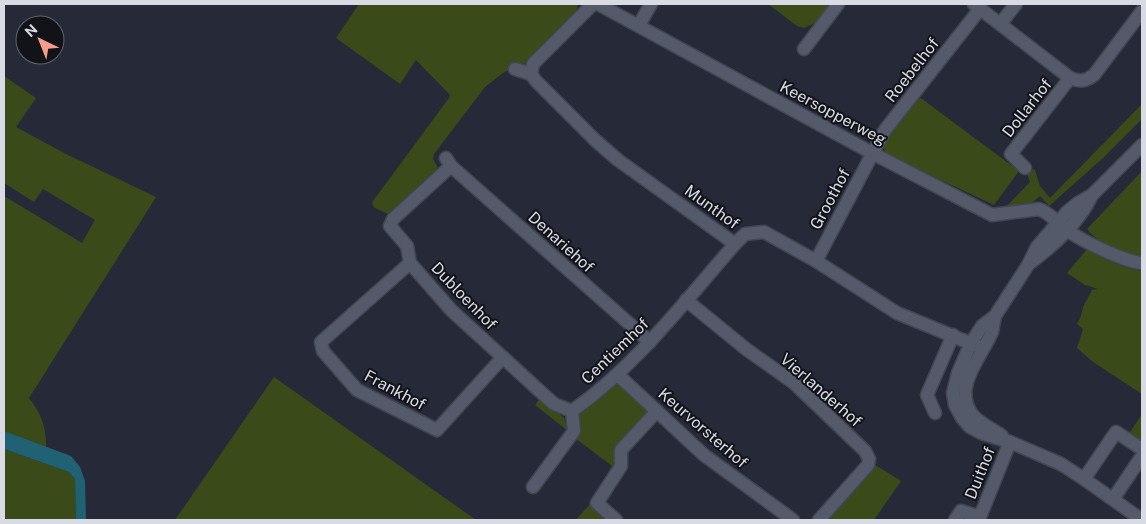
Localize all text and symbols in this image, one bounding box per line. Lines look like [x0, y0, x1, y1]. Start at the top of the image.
north arrow [15, 15, 65, 65]
text: N [22, 21, 41, 40]
street label: Roebelhof [881, 34, 943, 106]
street label: Dollarhof [998, 75, 1056, 141]
street label: Keersopperweg [777, 77, 890, 149]
street label: Groothof [806, 165, 854, 233]
street label: Munthof [681, 181, 743, 233]
street label: Denariehof [524, 208, 598, 276]
street label: Dubloenhof [427, 258, 501, 334]
street label: Centiemhof [577, 314, 653, 388]
street label: Vierlanderhof [776, 349, 866, 431]
street label: Frankhof [361, 366, 429, 414]
street label: Keurvorsterhof [654, 384, 752, 472]
street label: Duithof [961, 444, 999, 502]

